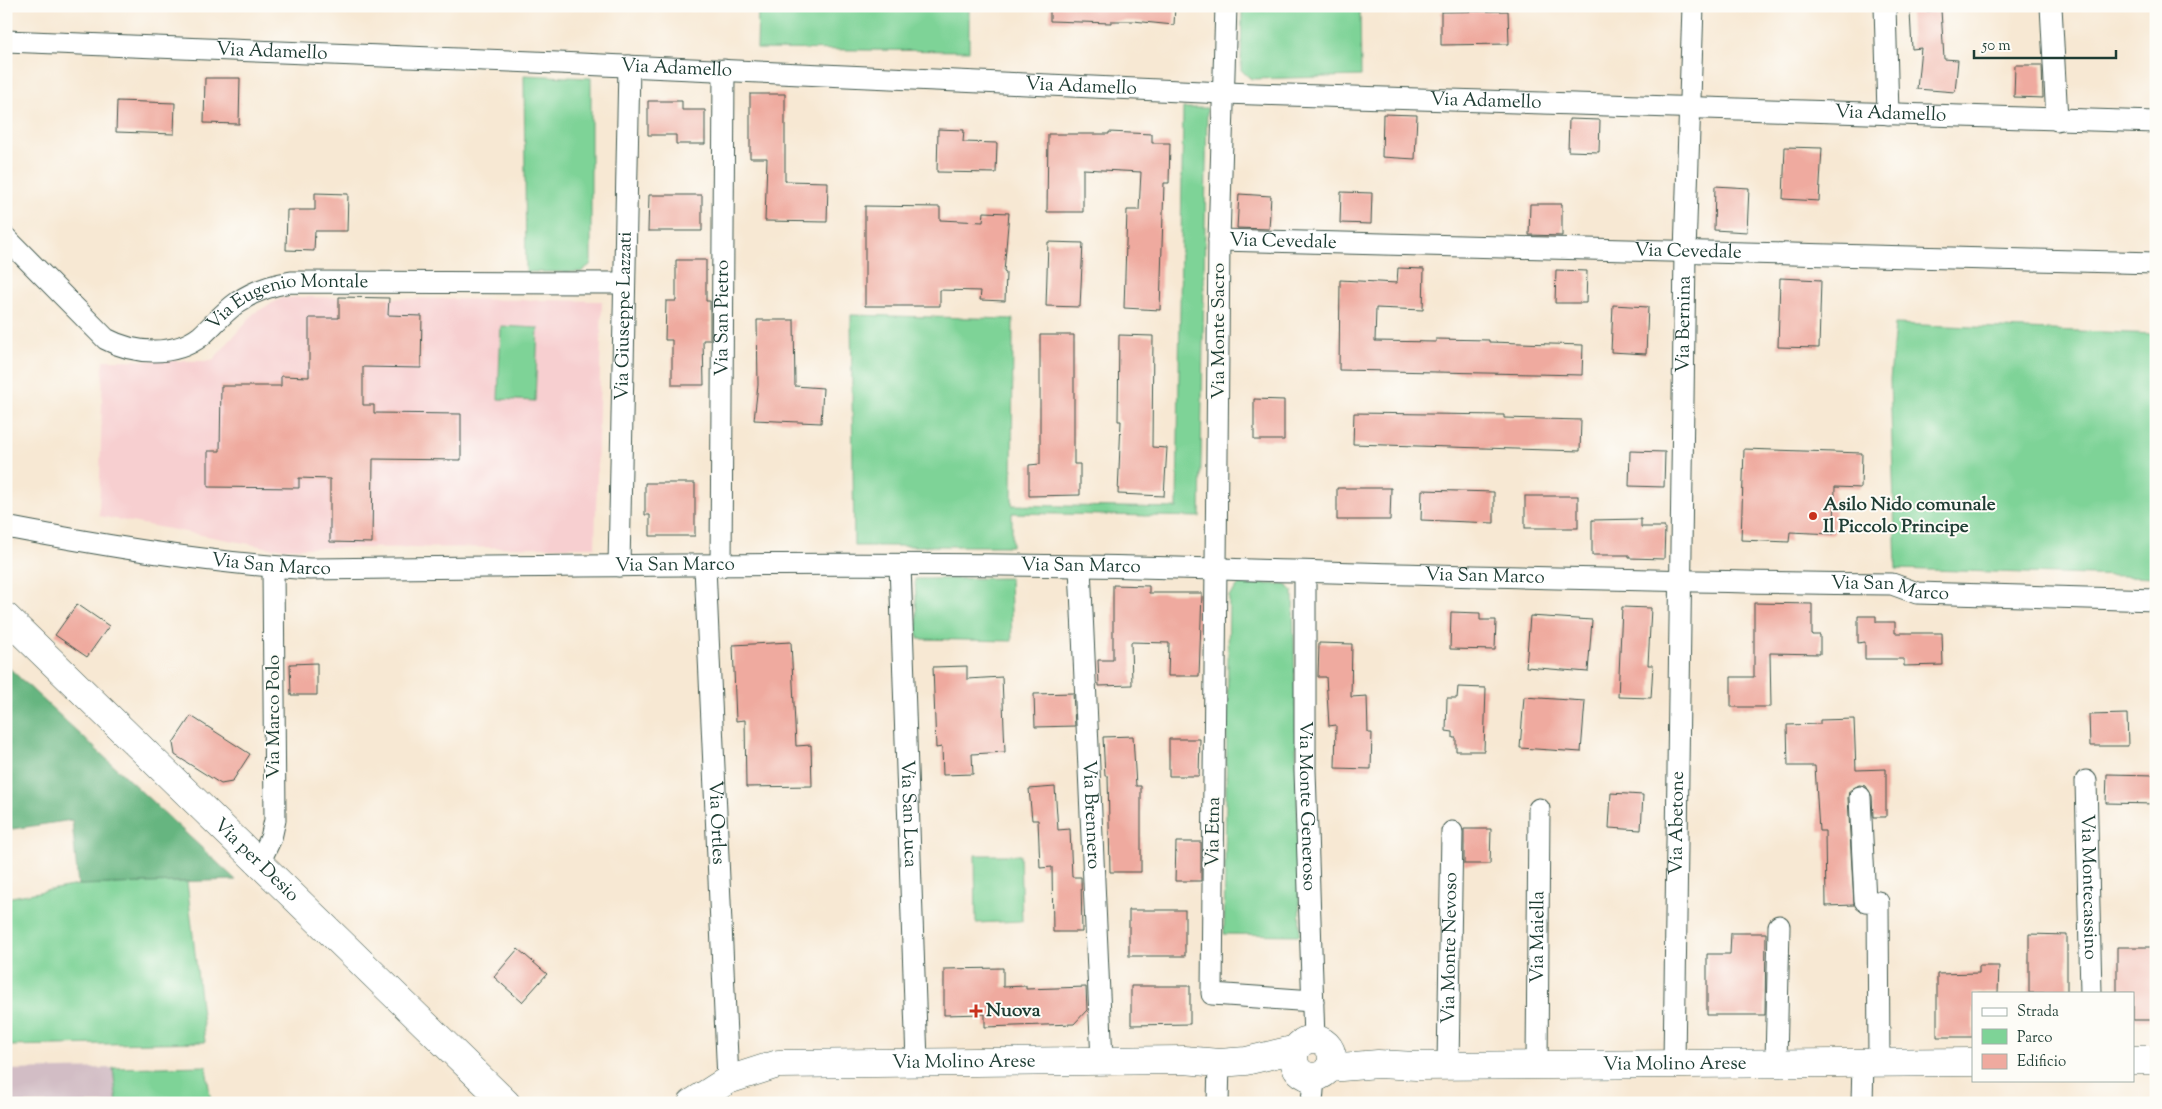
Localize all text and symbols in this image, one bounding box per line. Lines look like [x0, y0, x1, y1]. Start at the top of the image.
scale bar [1974, 28, 2117, 60]
street label: Via Adamello [215, 36, 328, 67]
text: 50 m [1981, 36, 2011, 57]
street label: Via Adamello [620, 52, 733, 84]
street label: Via Adamello [1025, 71, 1137, 103]
street label: Via Adamello [1430, 86, 1542, 116]
street label: Via Adamello [1834, 99, 1947, 129]
street label: Via Cevedale [1229, 227, 1337, 256]
street label: Via Giuseppe Lazzati [609, 231, 639, 401]
street label: Via Cevedale [1634, 237, 1742, 266]
street label: Via San Pietro [709, 260, 736, 376]
street label: Via Monte Sacro [1206, 263, 1233, 399]
street label: Via Eugenio Montale [201, 268, 368, 337]
street label: Via Bernina [1670, 275, 1698, 373]
place label: Asilo Nido comunale Il Piccolo Principe [1823, 492, 1996, 541]
marker: Asilo Nido comunale Il Piccolo Principe [1807, 510, 1819, 522]
street label: Via San Marco [210, 547, 331, 583]
street label: Via San Marco [615, 551, 735, 579]
street label: Via San Marco [1021, 552, 1141, 581]
street label: Via San Marco [1425, 561, 1545, 591]
street label: Via San Marco [1831, 570, 1949, 607]
street label: Via Marco Polo [261, 655, 288, 779]
street label: Via Monte Generoso [1291, 721, 1323, 892]
street label: Via San Luca [893, 760, 924, 868]
street label: Via Brennero [1075, 760, 1107, 870]
street label: Via Abetone [1663, 771, 1691, 875]
street label: Via Ortles [701, 780, 732, 865]
street label: Via Etna [1200, 796, 1228, 867]
street label: Via per Desio [207, 812, 305, 908]
street label: Via Montecassino [2073, 814, 2104, 960]
street label: Via Monte Nevoso [1435, 872, 1465, 1024]
street label: Via Maiella [1524, 891, 1552, 983]
legend [1972, 992, 2134, 1082]
place label: Nuova [986, 998, 1041, 1025]
text: Strada [2017, 1002, 2059, 1023]
marker: Nuova [970, 1005, 982, 1017]
text: Parco [2017, 1028, 2053, 1049]
street label: Via Molino Arese [892, 1048, 1036, 1076]
street label: Via Molino Arese [1603, 1050, 1747, 1078]
text: Edificio [2017, 1052, 2066, 1073]

